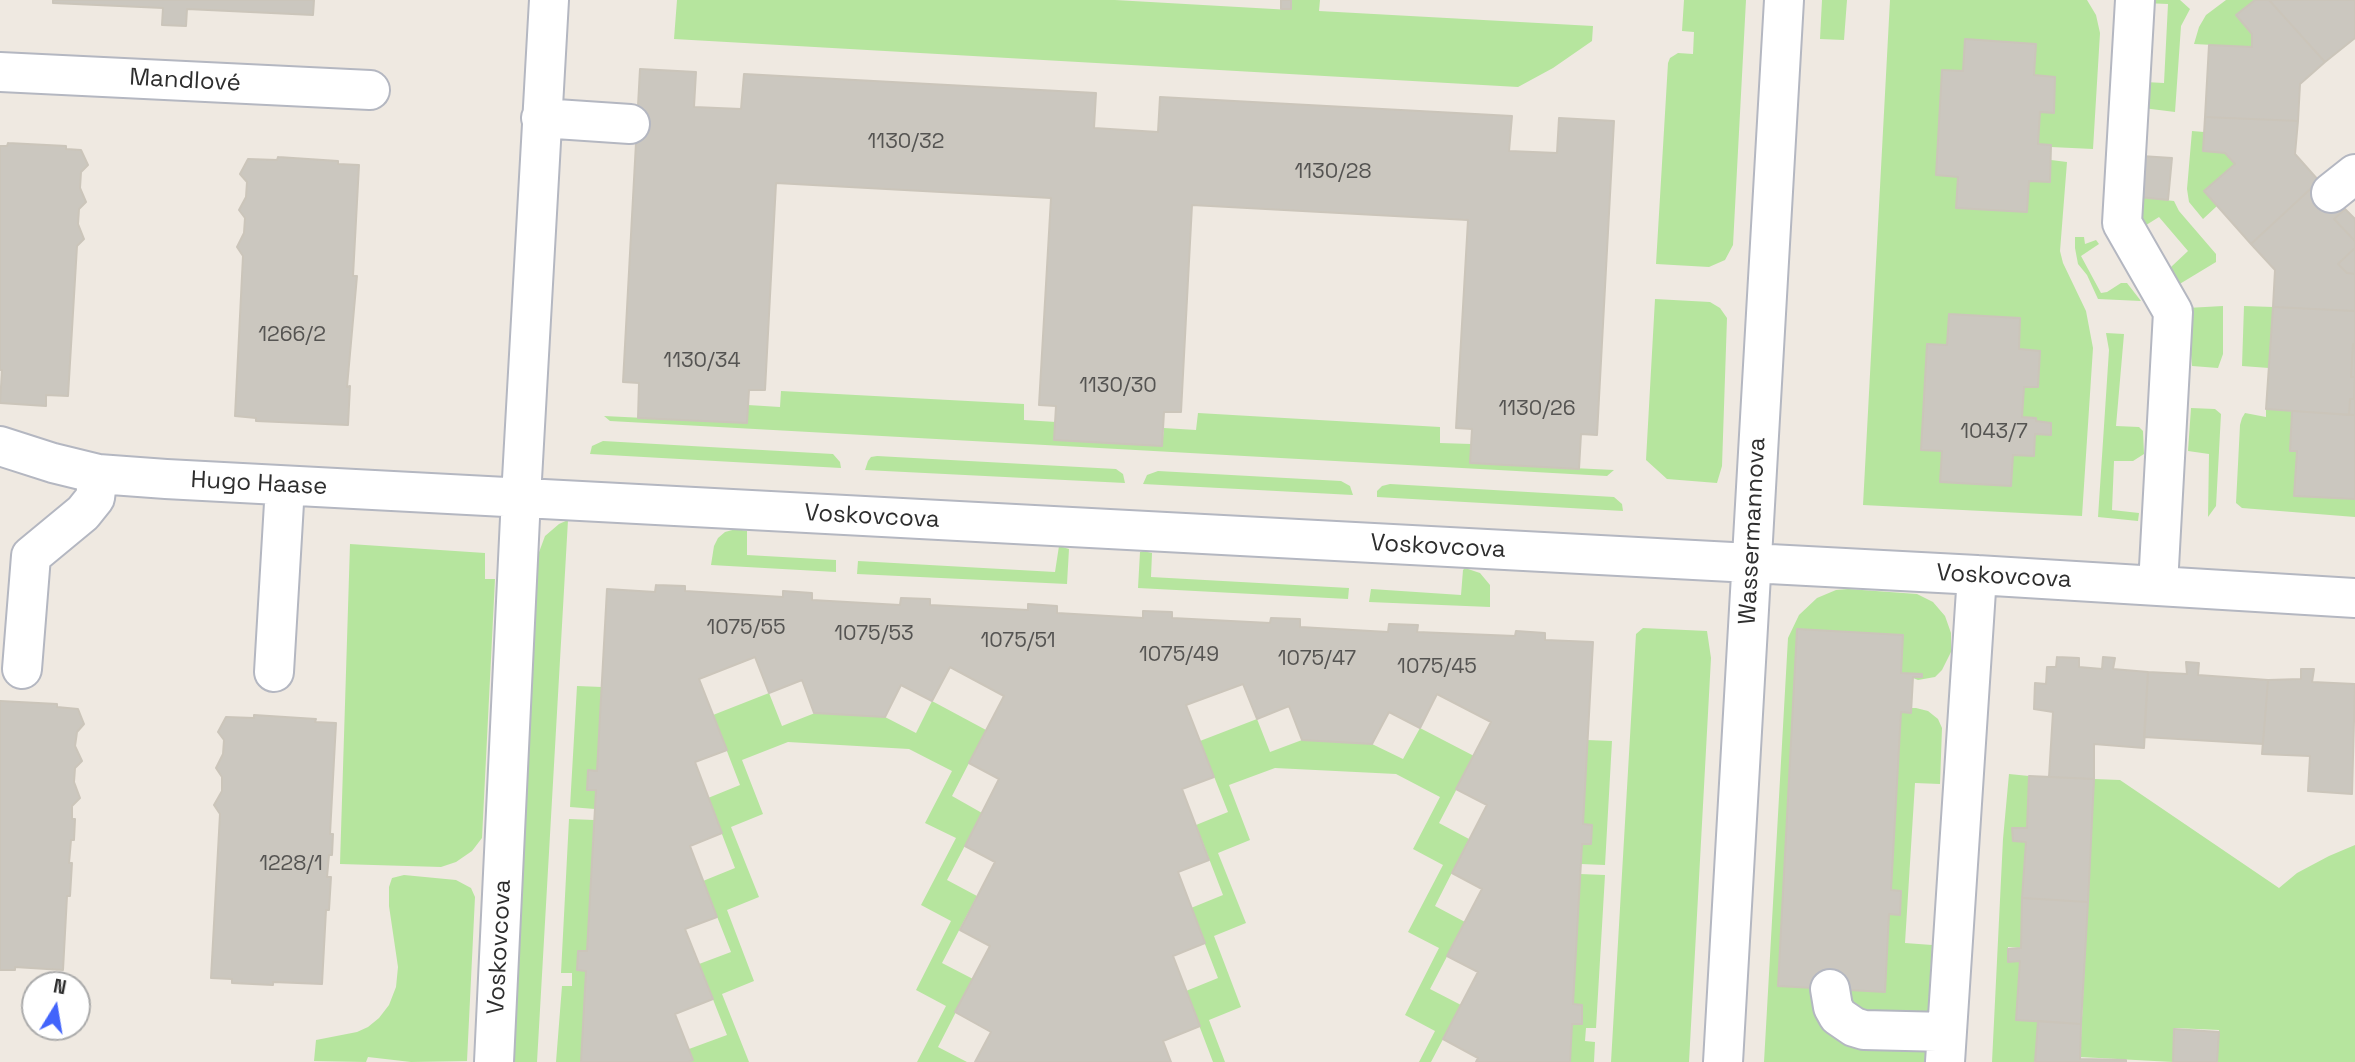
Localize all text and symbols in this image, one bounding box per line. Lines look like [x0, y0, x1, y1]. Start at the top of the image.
street label: Mandlové [129, 64, 241, 98]
house number: 1130/32 [868, 129, 944, 155]
house number: 1130/28 [1294, 159, 1372, 185]
house number: 1266/2 [258, 322, 326, 348]
house number: 1130/34 [663, 348, 741, 374]
house number: 1130/30 [1079, 373, 1157, 399]
house number: 1130/26 [1499, 396, 1575, 422]
house number: 1043/7 [1960, 419, 2028, 445]
street label: Wassermannova [1734, 437, 1772, 625]
street label: Hugo Haase [190, 466, 328, 502]
street label: Voskovcova [804, 499, 940, 535]
street label: Voskovcova [1370, 529, 1506, 565]
street label: Voskovcova [1936, 559, 2072, 595]
house number: 1075/55 [706, 615, 786, 641]
house number: 1075/53 [834, 621, 914, 647]
house number: 1075/51 [980, 628, 1056, 654]
house number: 1075/49 [1139, 642, 1219, 668]
house number: 1075/47 [1278, 646, 1356, 672]
house number: 1075/45 [1397, 654, 1477, 680]
house number: 1228/1 [259, 851, 323, 877]
street label: Voskovcova [482, 879, 518, 1015]
north arrow [21, 971, 91, 1041]
text: N [51, 973, 68, 1000]

